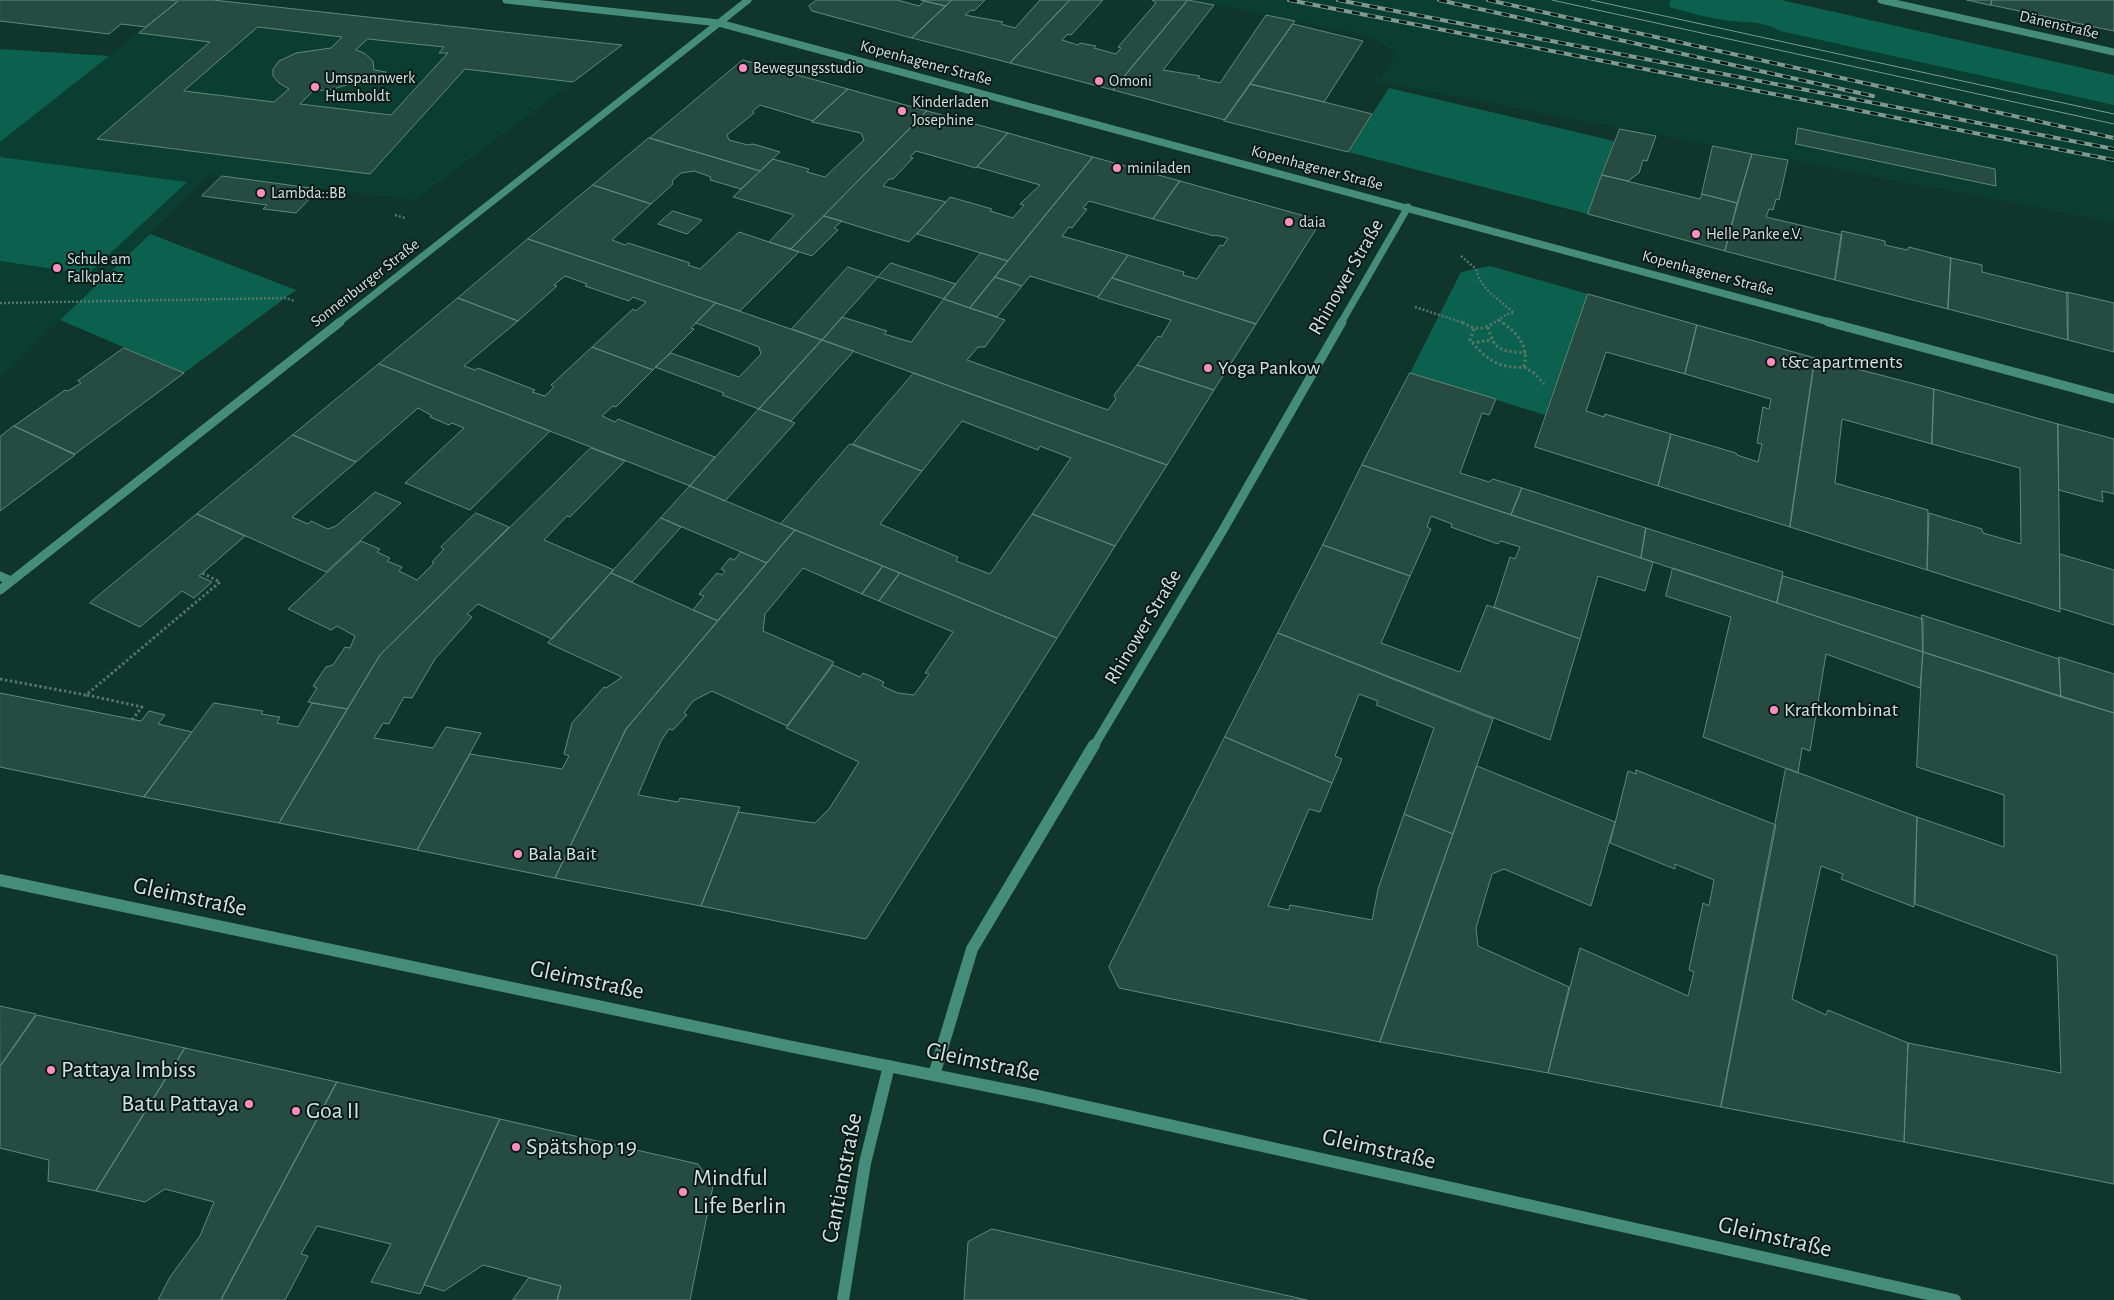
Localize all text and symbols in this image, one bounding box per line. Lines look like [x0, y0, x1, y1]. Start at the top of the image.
street label: Dänenstraße [2017, 7, 2101, 43]
street label: Kopenhagener Straße [858, 36, 994, 90]
place label: Bewegungsstudio [753, 58, 864, 78]
marker: Bewegungsstudio [737, 62, 749, 74]
place label: Umspannwerk Humboldt [325, 68, 415, 106]
place label: Omoni [1109, 71, 1152, 91]
marker: Omoni [1093, 75, 1105, 87]
marker: Umspannwerk Humboldt [309, 81, 321, 93]
place label: Kinderladen Josephine [912, 92, 989, 130]
marker: Kinderladen Josephine [896, 105, 908, 117]
street label: Kopenhagener Straße [1249, 141, 1385, 195]
place label: miniladen [1127, 158, 1191, 178]
marker: miniladen [1111, 162, 1123, 174]
place label: Lambda::BB [271, 183, 346, 203]
marker: Lambda::BB [255, 187, 267, 199]
place label: daia [1299, 212, 1326, 232]
street label: Rhinower Straße [1303, 215, 1389, 339]
marker: daia [1283, 216, 1295, 228]
place label: Helle Panke e.V. [1706, 224, 1803, 244]
marker: Helle Panke e.V. [1690, 228, 1702, 240]
street label: Sonnenburger Straße [307, 235, 423, 331]
street label: Kopenhagener Straße [1640, 246, 1776, 300]
place label: Schule am Falkplatz [67, 249, 131, 287]
marker: Schule am Falkplatz [51, 262, 63, 274]
place label: t&c apartments [1781, 350, 1903, 374]
place label: Yoga Pankow [1218, 356, 1320, 380]
marker: t&c apartments [1765, 356, 1777, 368]
marker: Yoga Pankow [1202, 362, 1214, 374]
street label: Rhinower Straße [1099, 565, 1187, 689]
place label: Kraftkombinat [1784, 698, 1898, 722]
marker: Kraftkombinat [1768, 704, 1780, 716]
place label: Bala Bait [528, 842, 597, 866]
marker: Bala Bait [512, 848, 524, 860]
street label: Gleimstraße [130, 871, 250, 923]
street label: Gleimstraße [527, 954, 647, 1006]
street label: Gleimstraße [923, 1036, 1043, 1088]
place label: Pattaya Imbiss [61, 1056, 196, 1084]
marker: Pattaya Imbiss [45, 1064, 57, 1076]
place label: Batu Pattaya [121, 1090, 239, 1118]
place label: Goa II [306, 1097, 360, 1125]
marker: Batu Pattaya [243, 1098, 255, 1110]
marker: Goa II [290, 1105, 302, 1117]
street label: Cantianstraße [815, 1111, 869, 1245]
street label: Gleimstraße [1319, 1122, 1439, 1176]
place label: Spätshop 19 [526, 1133, 637, 1161]
marker: Spätshop 19 [510, 1141, 522, 1153]
place label: Mindful Life Berlin [693, 1164, 786, 1220]
marker: Mindful Life Berlin [677, 1186, 689, 1198]
street label: Gleimstraße [1715, 1210, 1835, 1264]

